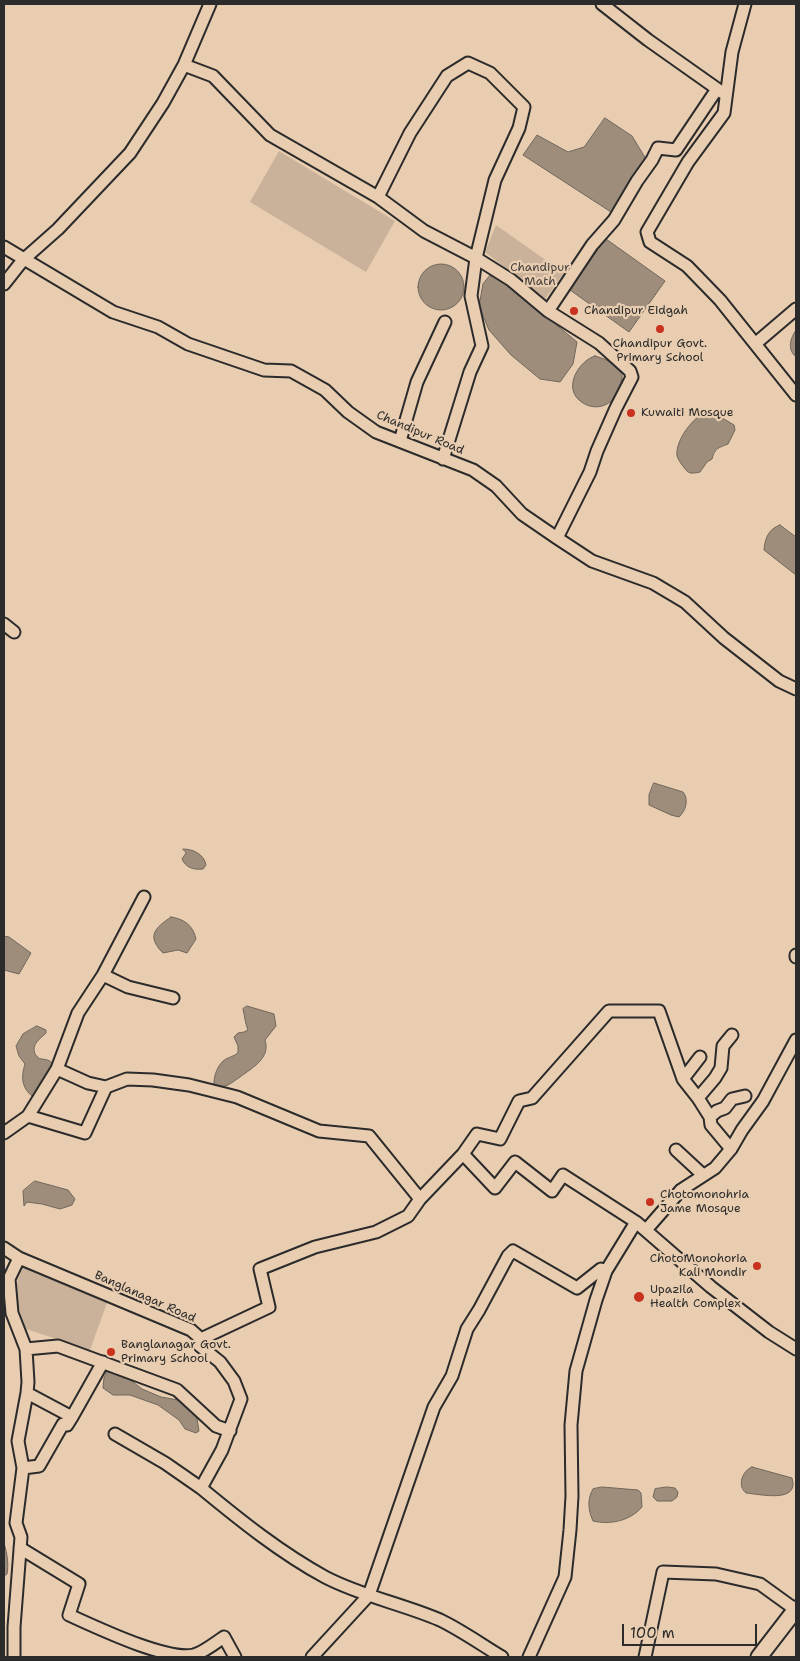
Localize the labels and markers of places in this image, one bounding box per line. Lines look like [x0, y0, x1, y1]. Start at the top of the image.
place label: Chandipur Eidgah [584, 304, 688, 318]
marker: Chandipur Eidgah [568, 305, 580, 317]
marker: Chandipur Govt. Primary School [654, 323, 666, 335]
place label: Chandipur Govt. Primary School [613, 337, 707, 365]
place label: Kuwaiti Mosque [641, 406, 733, 420]
marker: Kuwaiti Mosque [625, 407, 637, 419]
place label: Chotomonohria Jame Mosque [660, 1188, 749, 1216]
marker: Chotomonohria Jame Mosque [644, 1196, 656, 1208]
place label: ChotoMonohoria Kali Mondir [650, 1252, 747, 1280]
marker: ChotoMonohoria Kali Mondir [751, 1260, 763, 1272]
place label: Upazila Health Complex [650, 1283, 741, 1311]
marker: Upazila Health Complex [632, 1290, 646, 1304]
place label: Banglanagar Govt. Primary School [121, 1338, 231, 1366]
marker: Banglanagar Govt. Primary School [105, 1346, 117, 1358]

